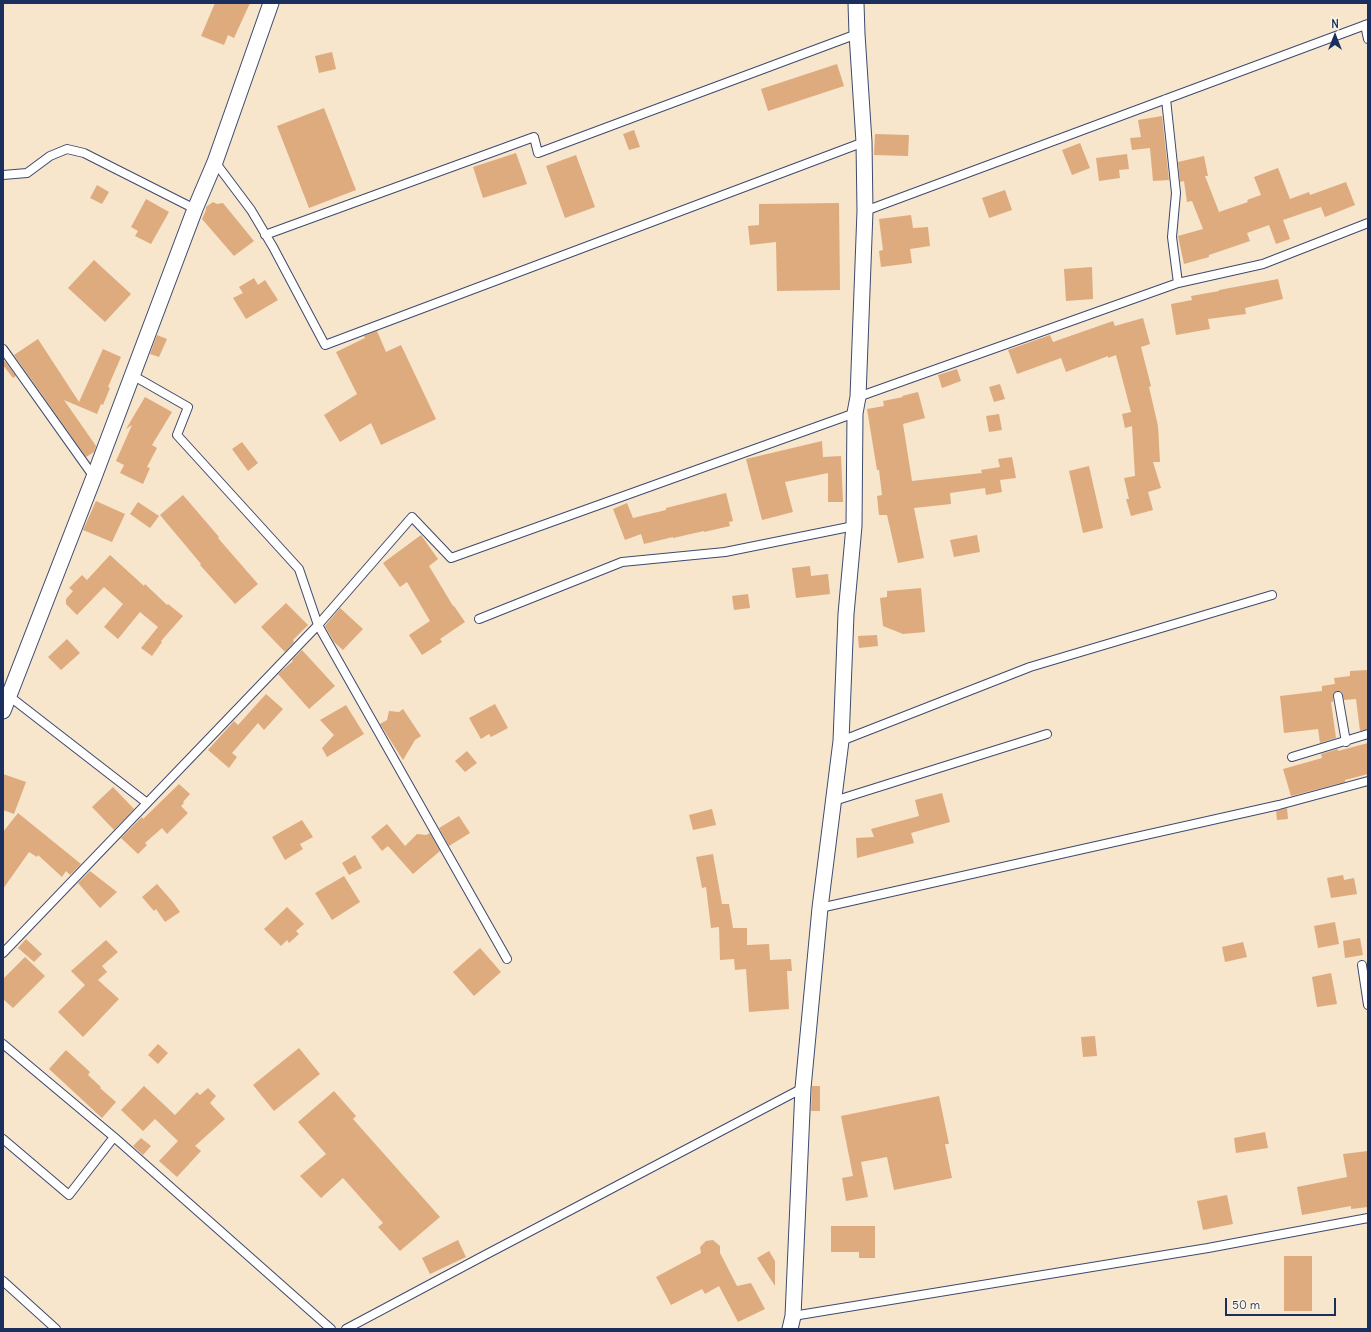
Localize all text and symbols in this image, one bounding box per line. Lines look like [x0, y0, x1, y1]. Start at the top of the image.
north arrow [1315, 16, 1355, 56]
text: N [1331, 17, 1339, 31]
scale bar [1227, 1290, 1338, 1316]
text: 50 m [1232, 1297, 1260, 1312]

